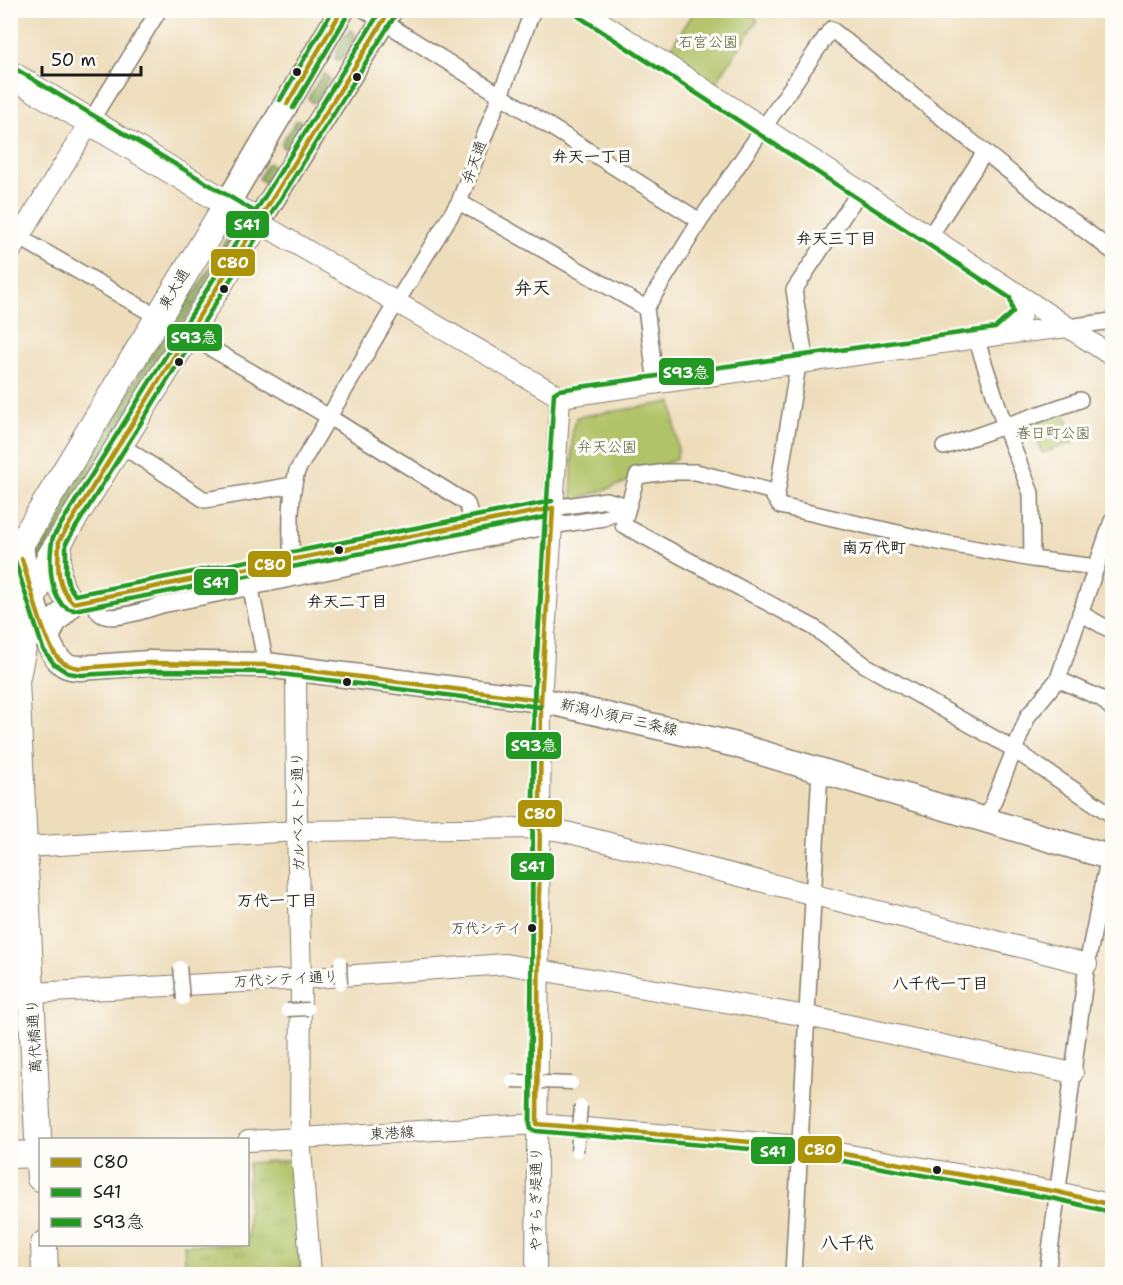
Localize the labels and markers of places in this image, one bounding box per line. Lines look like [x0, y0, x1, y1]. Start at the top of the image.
unlabelled marker [291, 66, 303, 78]
unlabelled marker [351, 71, 363, 83]
unlabelled marker [218, 283, 230, 295]
unlabelled marker [173, 356, 185, 368]
unlabelled marker [333, 544, 345, 556]
unlabelled marker [341, 676, 353, 688]
place label: 万代シテイ [451, 919, 521, 937]
marker: 万代シテイ [526, 922, 538, 934]
unlabelled marker [931, 1164, 943, 1176]

